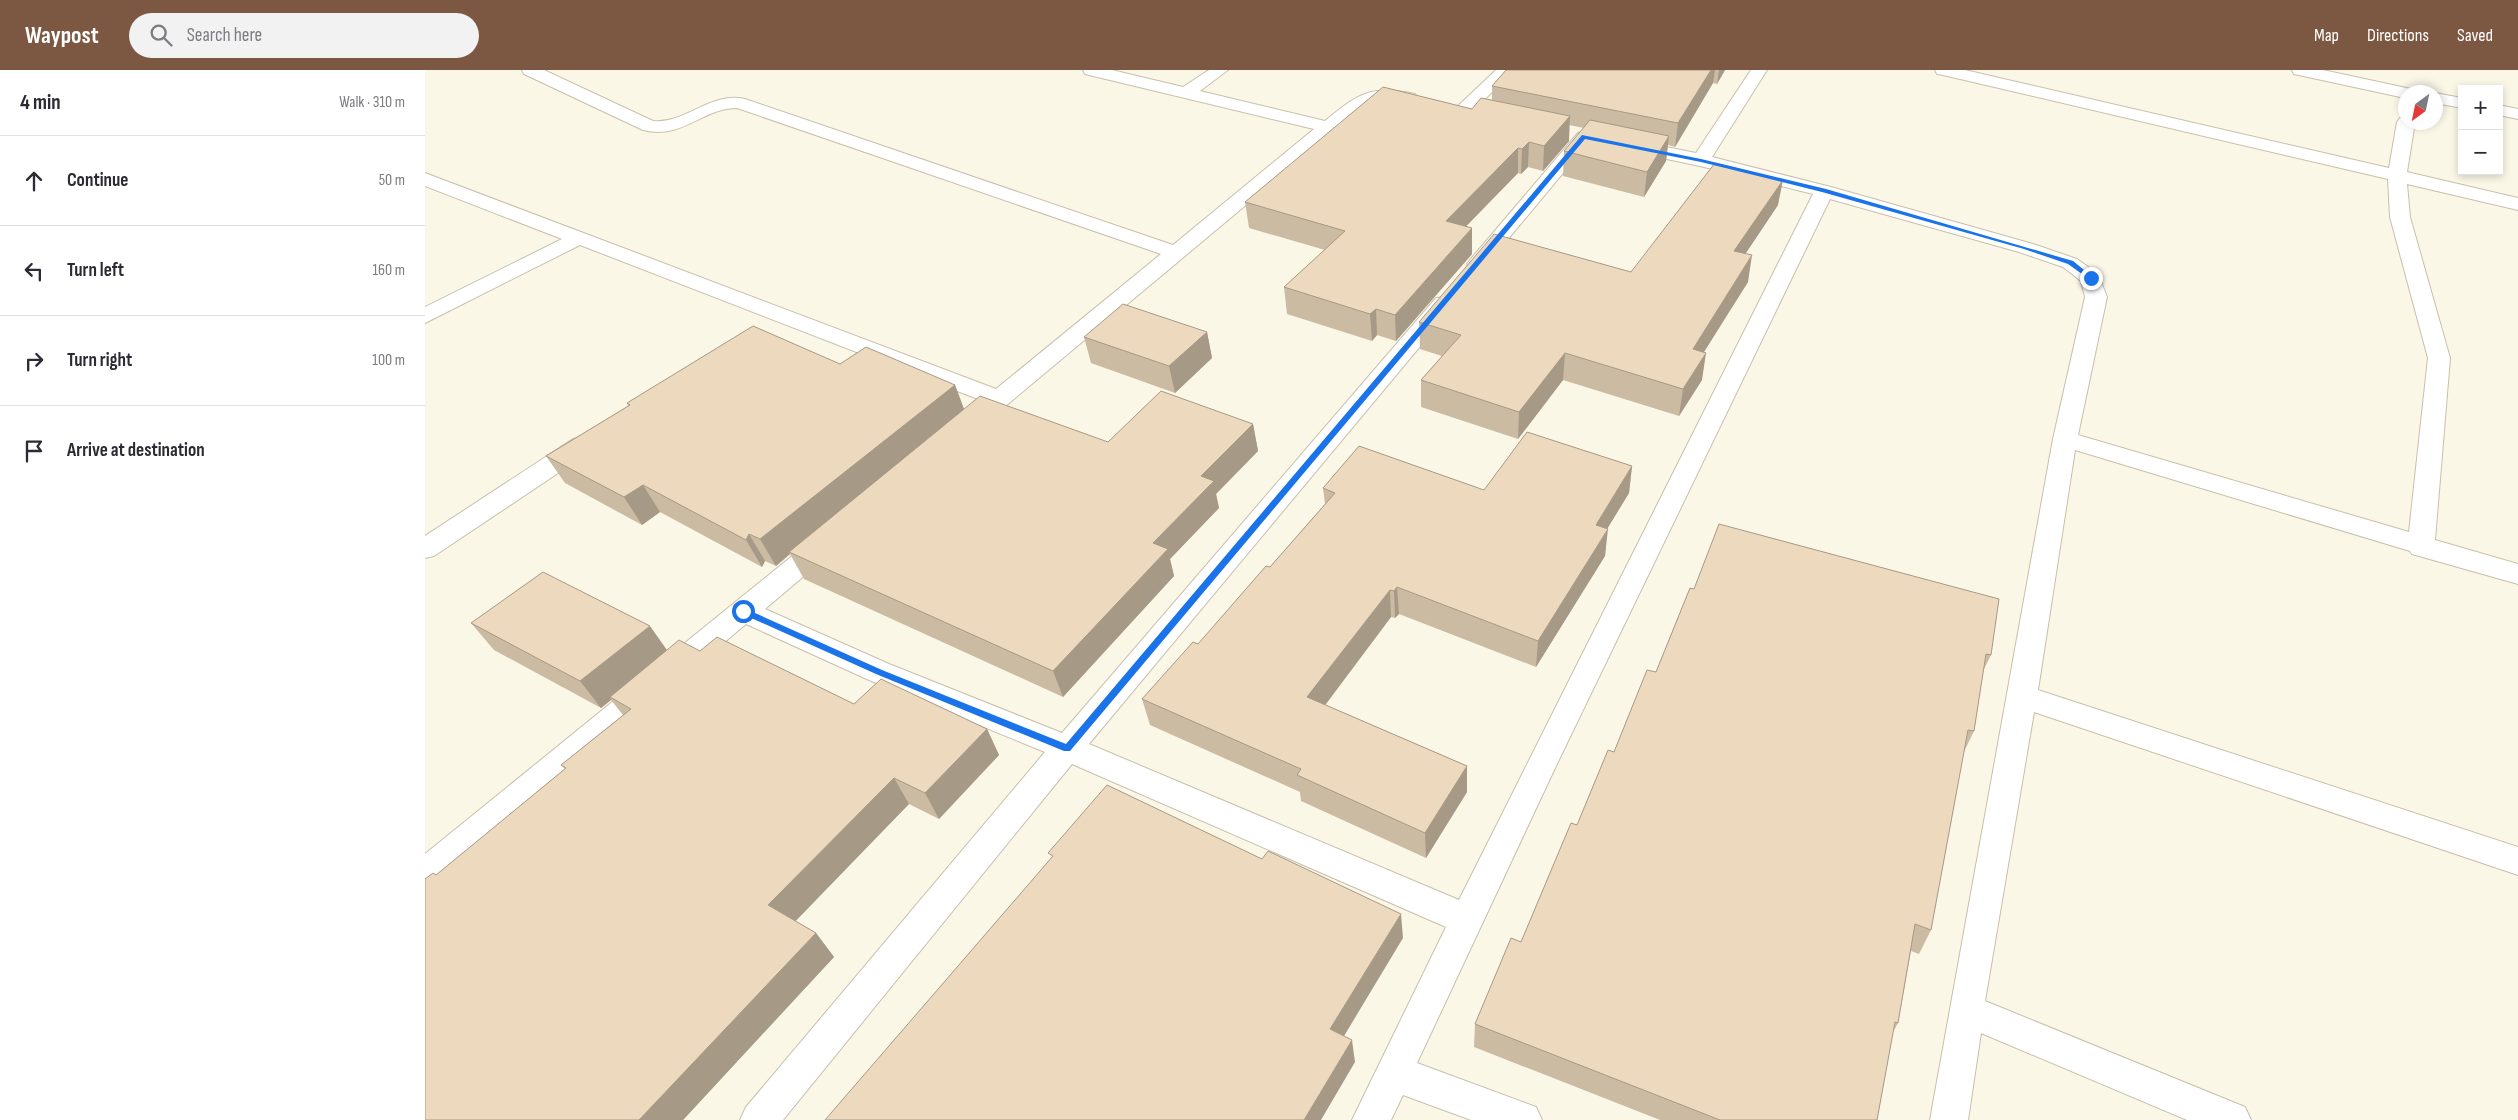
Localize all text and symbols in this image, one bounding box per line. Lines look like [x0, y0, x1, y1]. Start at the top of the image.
search box [129, 13, 479, 58]
text: Waypost [25, 21, 99, 50]
icon: search [147, 21, 175, 49]
text: Search here [187, 24, 262, 47]
text: Map [2314, 25, 2339, 46]
text: Directions [2367, 25, 2429, 46]
text: Saved [2457, 25, 2493, 46]
north arrow [2398, 85, 2443, 130]
map controls [2458, 85, 2503, 175]
button: + [2458, 85, 2503, 130]
text: 4 min [20, 90, 61, 115]
text: Walk · 310 m [339, 93, 405, 112]
button: − [2458, 130, 2503, 175]
icon: ahead [20, 167, 48, 195]
text: Continue [67, 169, 128, 192]
text: 50 m [379, 171, 405, 190]
icon: left [20, 257, 48, 285]
text: Turn left [67, 259, 124, 282]
text: 160 m [372, 261, 405, 280]
route end [2080, 267, 2103, 290]
icon: right [20, 347, 48, 375]
text: Turn right [67, 349, 132, 372]
text: 100 m [372, 351, 405, 370]
icon: arrive [20, 437, 48, 465]
text: Arrive at destination [67, 439, 205, 462]
route start [732, 600, 755, 623]

